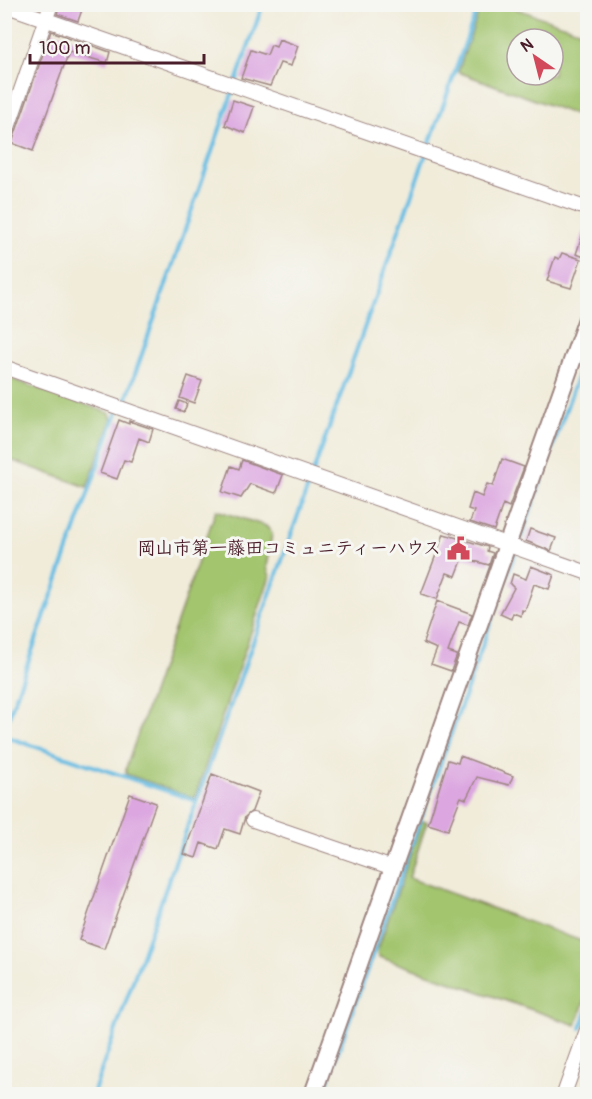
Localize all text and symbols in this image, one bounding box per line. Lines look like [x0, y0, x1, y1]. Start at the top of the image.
scale bar [30, 27, 204, 65]
north arrow [505, 27, 565, 87]
text: N [517, 34, 537, 57]
text: 100 m [39, 37, 91, 60]
public building icon: 岡山市第一藤田コミュニティーハウス [446, 535, 472, 561]
place label: 岡山市第一藤田コミュニティーハウス [137, 537, 441, 560]

